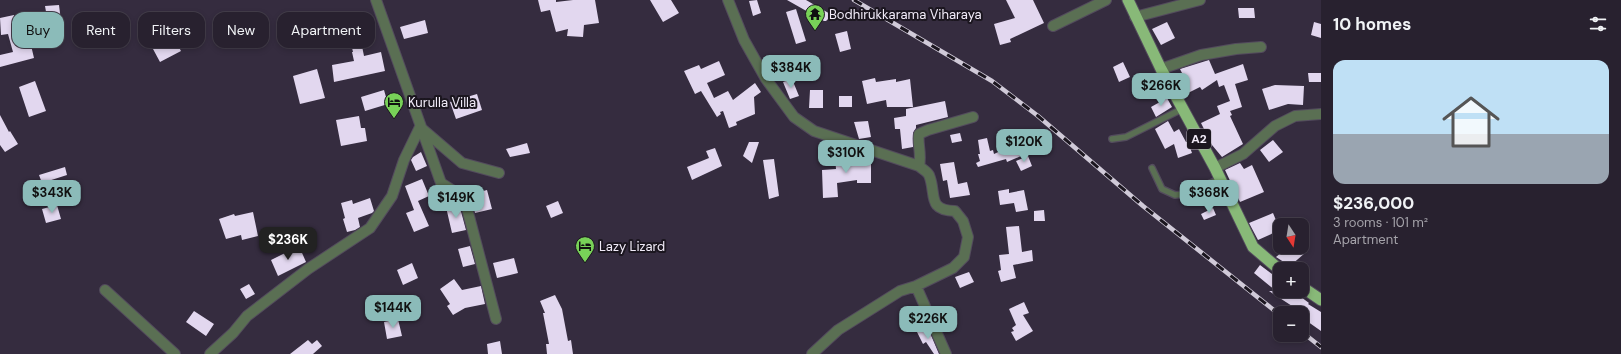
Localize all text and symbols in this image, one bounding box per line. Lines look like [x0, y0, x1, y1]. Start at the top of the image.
temple icon: Bodhirukkarama Viharaya [804, 3, 826, 31]
place label: Bodhirukkarama Viharaya [829, 6, 982, 23]
chip: Buy [12, 12, 64, 48]
chip: Rent [72, 12, 130, 48]
chip: Filters [138, 12, 205, 48]
chip: New [213, 12, 269, 48]
chip: Apartment [277, 12, 375, 48]
text: 10 homes [1333, 13, 1411, 35]
icon: filters [1587, 13, 1609, 35]
pin: $384K [763, 55, 819, 89]
text: $384K [771, 59, 811, 76]
pin: $266K [1133, 73, 1189, 107]
text: $266K [1141, 77, 1181, 94]
icon: home [1435, 86, 1507, 158]
hotel icon: Kurulla Villa [383, 91, 405, 119]
place label: Kurulla Villa [408, 94, 476, 111]
pin: $120K [996, 129, 1052, 163]
road number: A2 [1187, 129, 1211, 149]
text: $120K [1005, 133, 1043, 150]
pin: $310K [818, 140, 874, 174]
text: $310K [827, 144, 865, 161]
pin: $343K [24, 180, 80, 214]
pin: $368K [1181, 180, 1237, 214]
text: $343K [32, 184, 72, 201]
text: $368K [1189, 184, 1229, 201]
pin: $149K [428, 185, 484, 219]
text: $149K [437, 189, 475, 206]
text: $236,000 [1333, 192, 1414, 214]
text: 3 rooms · 101 m² [1333, 214, 1428, 231]
north arrow [1273, 218, 1309, 254]
map controls [1273, 218, 1309, 342]
pin: $236K [260, 227, 316, 261]
text: $236K [268, 231, 308, 248]
text: Apartment [1333, 231, 1398, 248]
hotel icon: Lazy Lizard [574, 235, 596, 263]
place label: Lazy Lizard [599, 238, 665, 255]
button: + [1273, 262, 1309, 298]
pin: $144K [365, 295, 421, 329]
text: $144K [374, 299, 412, 316]
pin: $226K [900, 306, 956, 340]
button: − [1273, 306, 1309, 342]
text: $226K [908, 310, 948, 327]

